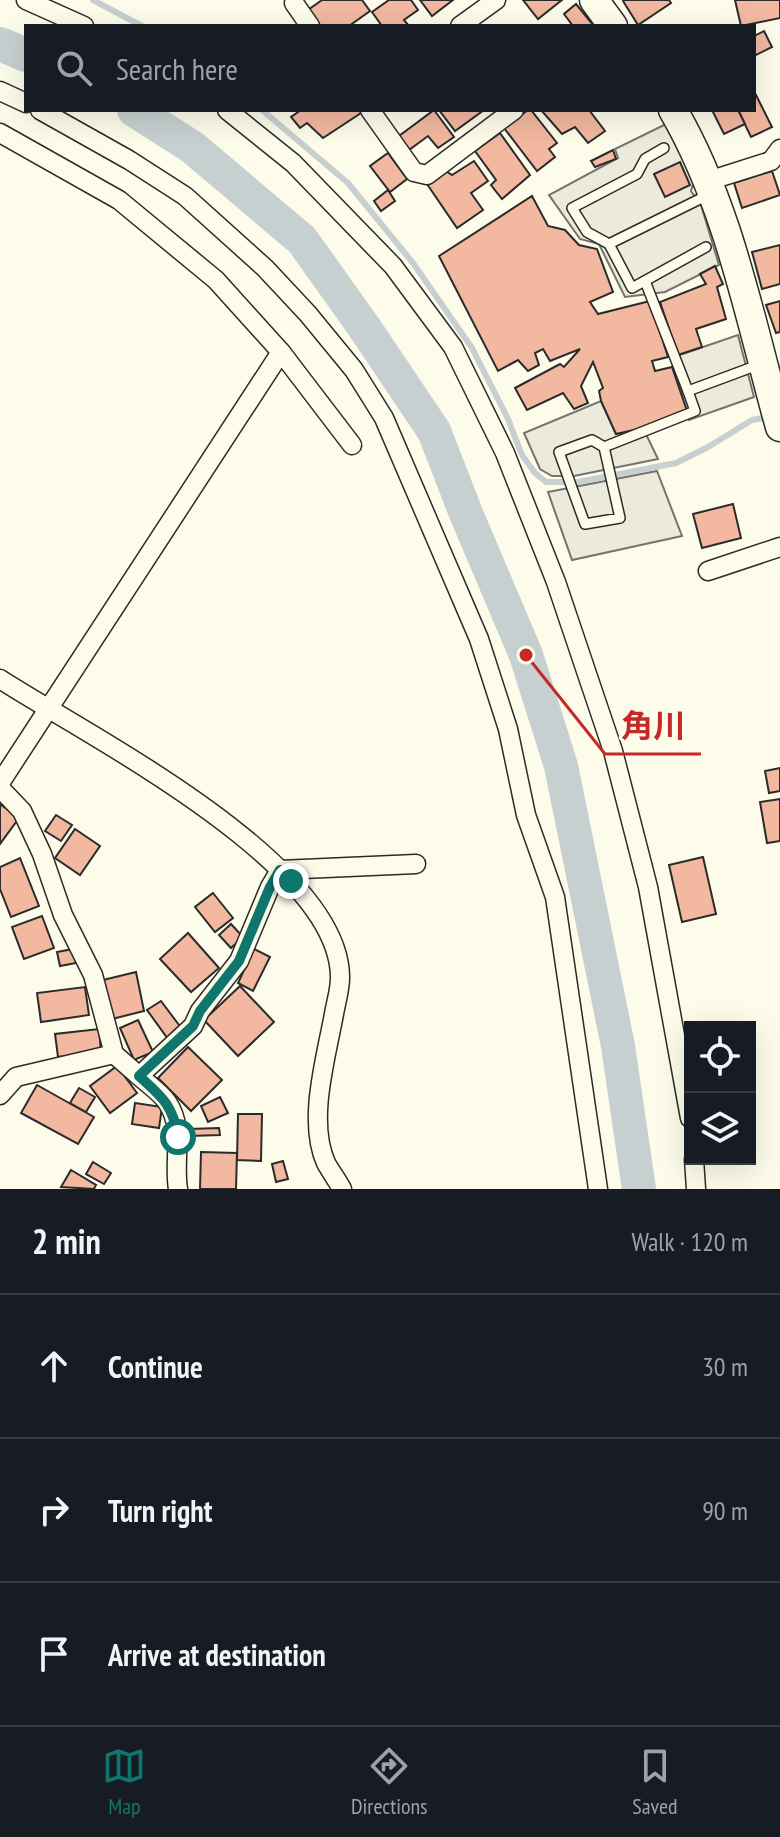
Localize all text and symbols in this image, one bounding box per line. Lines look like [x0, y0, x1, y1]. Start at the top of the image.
search box [24, 24, 756, 112]
icon: search [52, 46, 96, 90]
text: Search here [116, 49, 238, 88]
callout: 角川 [605, 698, 701, 754]
text: 角川 [621, 704, 685, 746]
route end [273, 863, 309, 899]
map controls [684, 1021, 756, 1165]
button: locate [684, 1021, 756, 1093]
button: layers [684, 1093, 756, 1165]
route start [160, 1119, 196, 1155]
text: 2 min [32, 1219, 101, 1263]
text: Walk · 120 m [631, 1225, 748, 1258]
icon: ahead [32, 1344, 76, 1388]
text: Continue [108, 1347, 203, 1386]
text: 30 m [702, 1350, 748, 1383]
icon: right [32, 1488, 76, 1532]
text: Turn right [108, 1491, 212, 1530]
text: 90 m [702, 1494, 748, 1527]
icon: arrive [32, 1632, 76, 1676]
text: Arrive at destination [108, 1635, 326, 1674]
tab: Map [102, 1744, 146, 1820]
tab: Directions [351, 1744, 428, 1820]
tab: Saved [632, 1744, 678, 1820]

